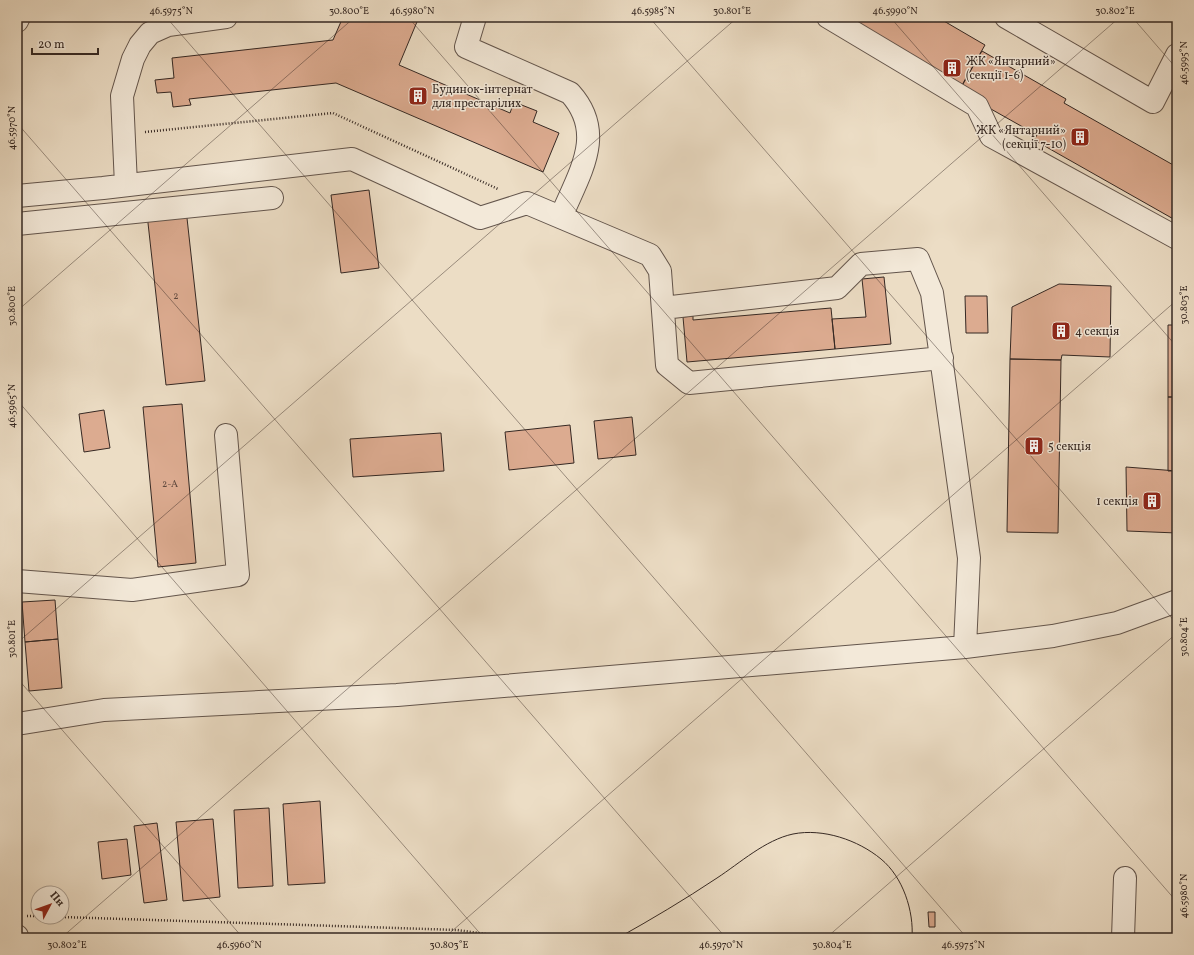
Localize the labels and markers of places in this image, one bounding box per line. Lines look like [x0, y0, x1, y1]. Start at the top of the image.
place label: ЖК «Янтарний» (секції 1-6) [966, 54, 1056, 84]
building icon: ЖК «Янтарний» (секції 1-6) [941, 57, 963, 79]
place label: Будинок-інтернат для престарілих [432, 82, 532, 112]
building icon: Будинок-інтернат для престарілих [407, 85, 429, 107]
place label: ЖК «Янтарний» (секції 7-10) [976, 123, 1067, 153]
building icon: ЖК «Янтарний» (секції 7-10) [1069, 126, 1091, 148]
building icon: 4 секція [1050, 320, 1072, 342]
place label: 4 секція [1075, 324, 1119, 340]
building icon: 5 секція [1023, 435, 1045, 457]
place label: 5 секція [1048, 439, 1091, 455]
building icon: 1 секція [1141, 490, 1163, 512]
place label: 1 секція [1096, 494, 1138, 510]

